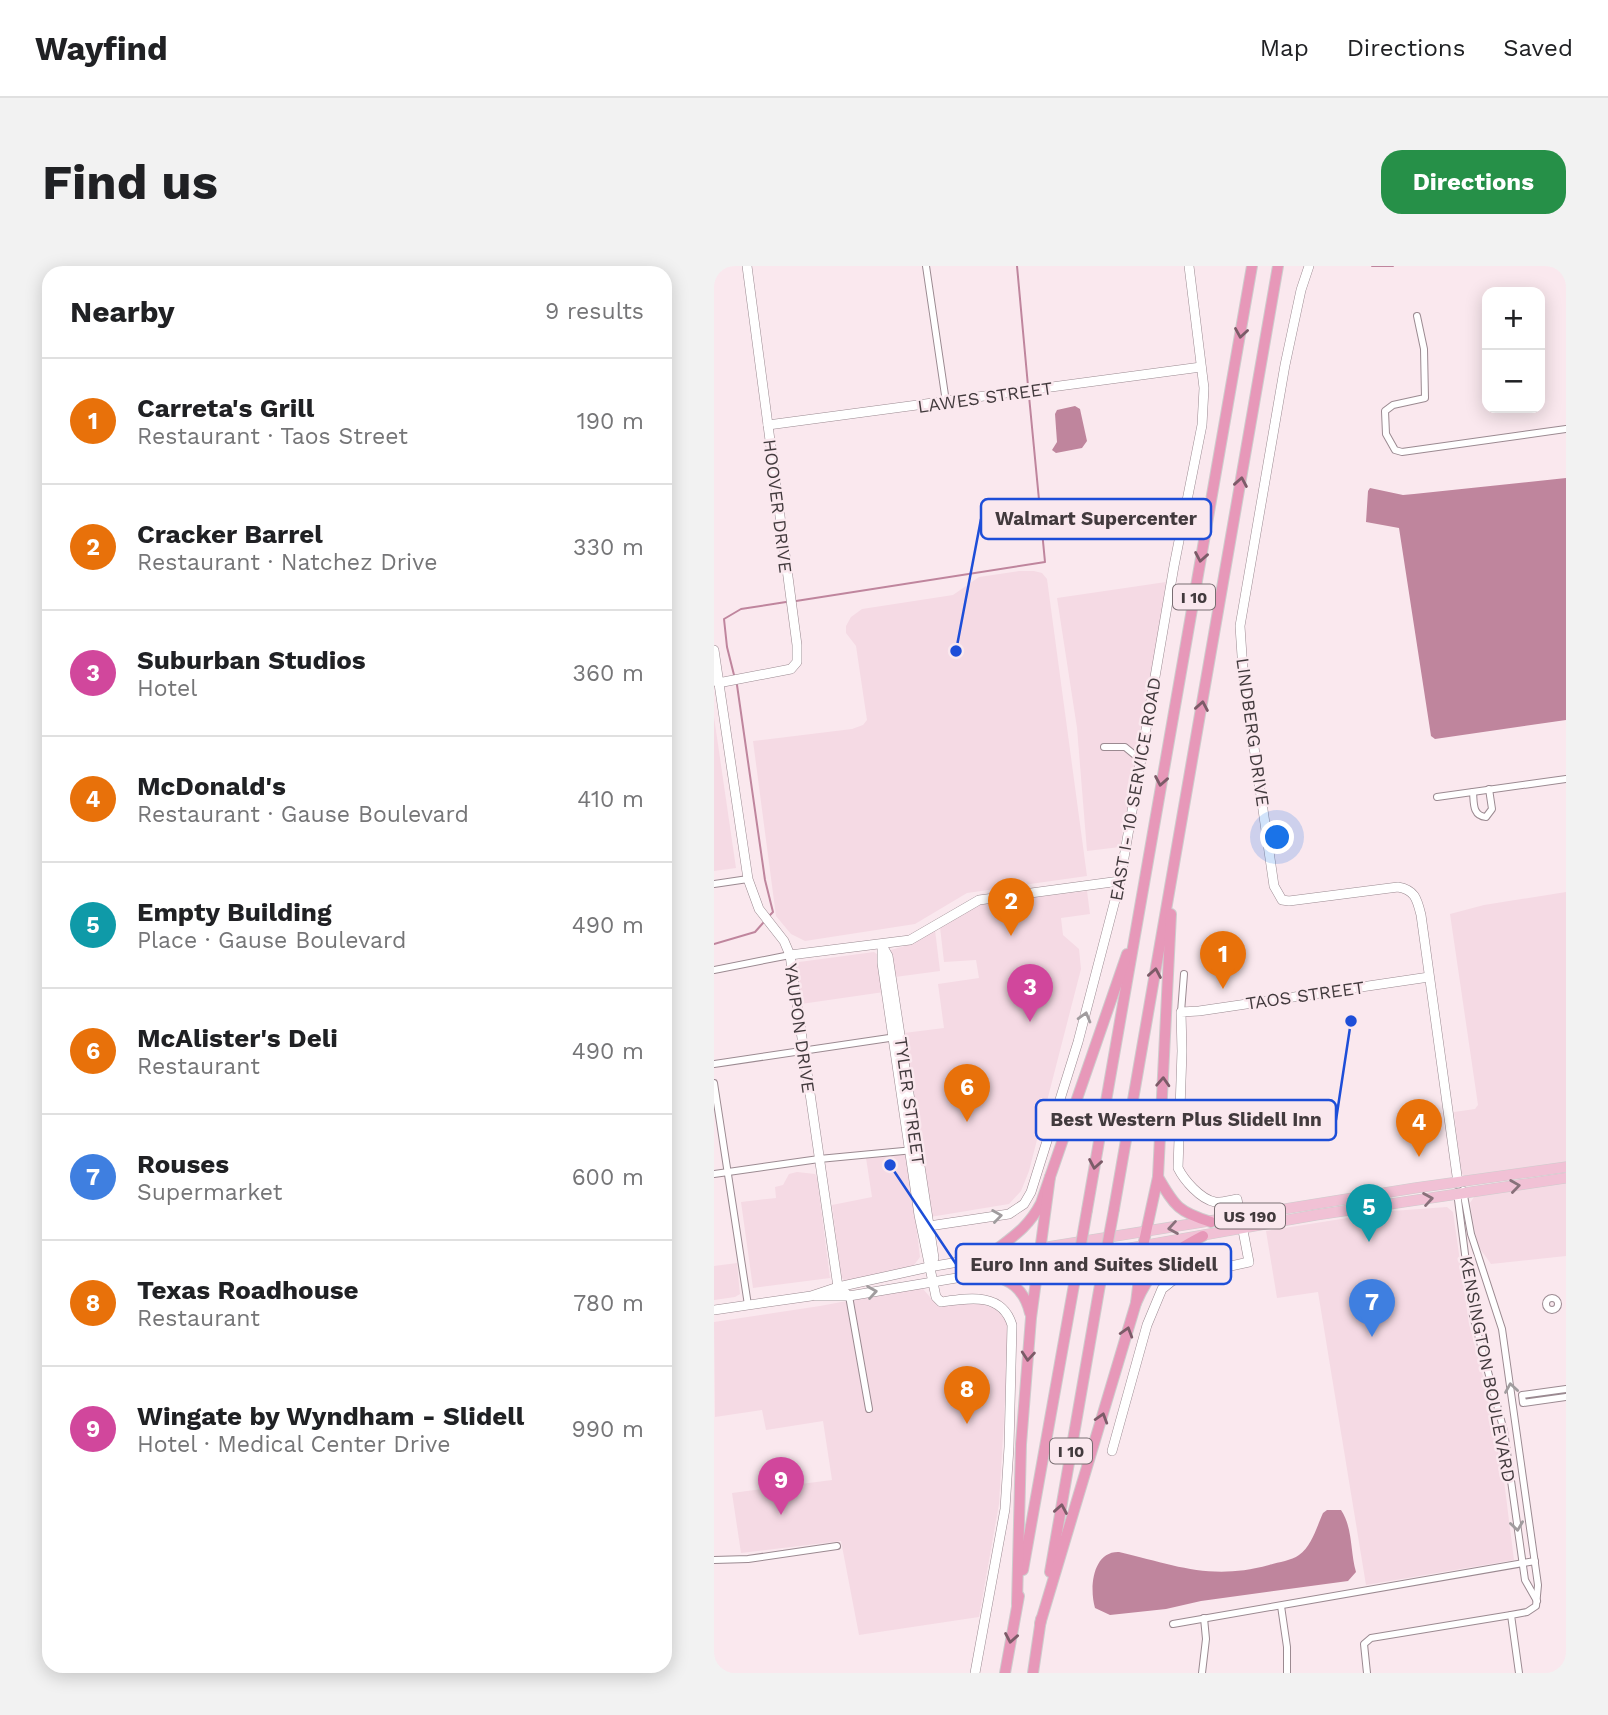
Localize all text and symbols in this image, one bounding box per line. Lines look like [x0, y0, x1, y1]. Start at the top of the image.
text: Wayfind [35, 29, 168, 68]
text: Map [1260, 34, 1309, 62]
text: Directions [1347, 34, 1465, 62]
text: Saved [1503, 34, 1573, 62]
button: Directions [1381, 150, 1566, 214]
text: Find us [42, 153, 218, 211]
map controls [1482, 287, 1545, 413]
button: + [1482, 287, 1545, 350]
text: Nearby [70, 294, 175, 329]
text: 9 results [545, 298, 644, 325]
one-way arrow [1234, 327, 1249, 339]
button: − [1482, 350, 1545, 413]
street label: LAWES STREET [916, 377, 1054, 417]
text: Carreta's Grill [137, 393, 314, 423]
text: 1 [88, 408, 98, 435]
text: 190 m [577, 408, 644, 435]
text: Restaurant · Taos Street [137, 423, 408, 450]
street label: HOOVER DRIVE [759, 438, 797, 574]
one-way arrow [1233, 476, 1248, 488]
callout: Walmart Supercenter [981, 499, 1211, 539]
text: Walmart Supercenter [995, 507, 1198, 530]
text: Cracker Barrel [137, 519, 323, 549]
text: 2 [86, 534, 100, 561]
text: 330 m [573, 534, 644, 561]
text: Restaurant · Natchez Drive [137, 549, 437, 576]
one-way arrow [1194, 551, 1209, 563]
road number: I 10 [1173, 584, 1215, 610]
text: Suburban Studios [137, 645, 366, 675]
street label: LINDBERG DRIVE [1232, 656, 1274, 808]
text: 3 [86, 660, 100, 687]
text: 360 m [573, 660, 644, 687]
text: Hotel [137, 675, 197, 702]
street label: EAST I- 10 SERVICE ROAD [1105, 675, 1165, 903]
one-way arrow [1194, 700, 1209, 712]
text: McDonald's [137, 771, 286, 801]
one-way arrow [1154, 775, 1169, 787]
text: 4 [86, 786, 100, 813]
text: 410 m [577, 786, 644, 813]
text: Restaurant · Gause Boulevard [137, 801, 469, 828]
your location [1260, 820, 1294, 854]
pin: 2 [988, 878, 1034, 936]
text: Empty Building [137, 897, 331, 927]
text: 5 [86, 912, 100, 939]
text: 490 m [572, 912, 644, 939]
text: Place · Gause Boulevard [137, 927, 406, 954]
pin: 1 [1200, 931, 1246, 989]
street label: YAUPON DRIVE [781, 962, 819, 1094]
pin: 3 [1007, 964, 1053, 1022]
one-way arrow [1147, 967, 1162, 979]
street label: TAOS STREET [1244, 976, 1366, 1014]
one-way arrow [1077, 1011, 1091, 1023]
text: McAlister's Deli [137, 1023, 338, 1053]
street label: TYLER STREET [891, 1036, 929, 1166]
text: 6 [86, 1038, 100, 1065]
text: 490 m [572, 1038, 644, 1065]
text: Restaurant [137, 1053, 260, 1080]
pin: 6 [944, 1064, 990, 1122]
one-way arrow [1155, 1076, 1170, 1087]
pin: 4 [1396, 1099, 1442, 1157]
callout: Best Western Plus Slidell Inn [1036, 1100, 1336, 1140]
text: Best Western Plus Slidell Inn [1050, 1108, 1322, 1131]
text: Rouses [137, 1149, 229, 1179]
one-way arrow [1088, 1158, 1103, 1170]
text: 7 [86, 1164, 100, 1191]
text: 600 m [572, 1164, 644, 1191]
text: Supermarket [137, 1179, 282, 1206]
one-way arrow [1509, 1179, 1521, 1194]
pin: 5 [1346, 1184, 1392, 1242]
one-way arrow [1422, 1191, 1434, 1206]
road number: US 190 [1215, 1204, 1285, 1228]
one-way arrow [991, 1209, 1003, 1224]
one-way arrow [1167, 1220, 1178, 1235]
callout: Euro Inn and Suites Slidell [956, 1244, 1231, 1284]
text: Euro Inn and Suites Slidell [970, 1253, 1218, 1276]
street label: KENSINGTON BOULEVARD [1456, 1254, 1520, 1484]
text: Texas Roadhouse [137, 1275, 359, 1305]
pin: 7 [1349, 1279, 1395, 1337]
one-way arrow [866, 1285, 878, 1300]
text: 8 [86, 1290, 100, 1317]
text: 780 m [573, 1290, 644, 1317]
text: Restaurant [137, 1305, 260, 1332]
one-way arrow [1119, 1326, 1134, 1338]
one-way arrow [1021, 1350, 1036, 1361]
pin: 8 [944, 1366, 990, 1424]
one-way arrow [1503, 1382, 1518, 1394]
text: Wingate by Wyndham - Slidell [137, 1401, 524, 1431]
one-way arrow [1093, 1412, 1108, 1424]
text: 9 [86, 1416, 100, 1443]
text: 990 m [572, 1416, 644, 1443]
text: Hotel · Medical Center Drive [137, 1431, 451, 1458]
road number: I 10 [1050, 1438, 1092, 1464]
pin: 9 [758, 1457, 804, 1515]
one-way arrow [1053, 1503, 1068, 1515]
one-way arrow [1509, 1520, 1524, 1532]
one-way arrow [1004, 1632, 1019, 1644]

